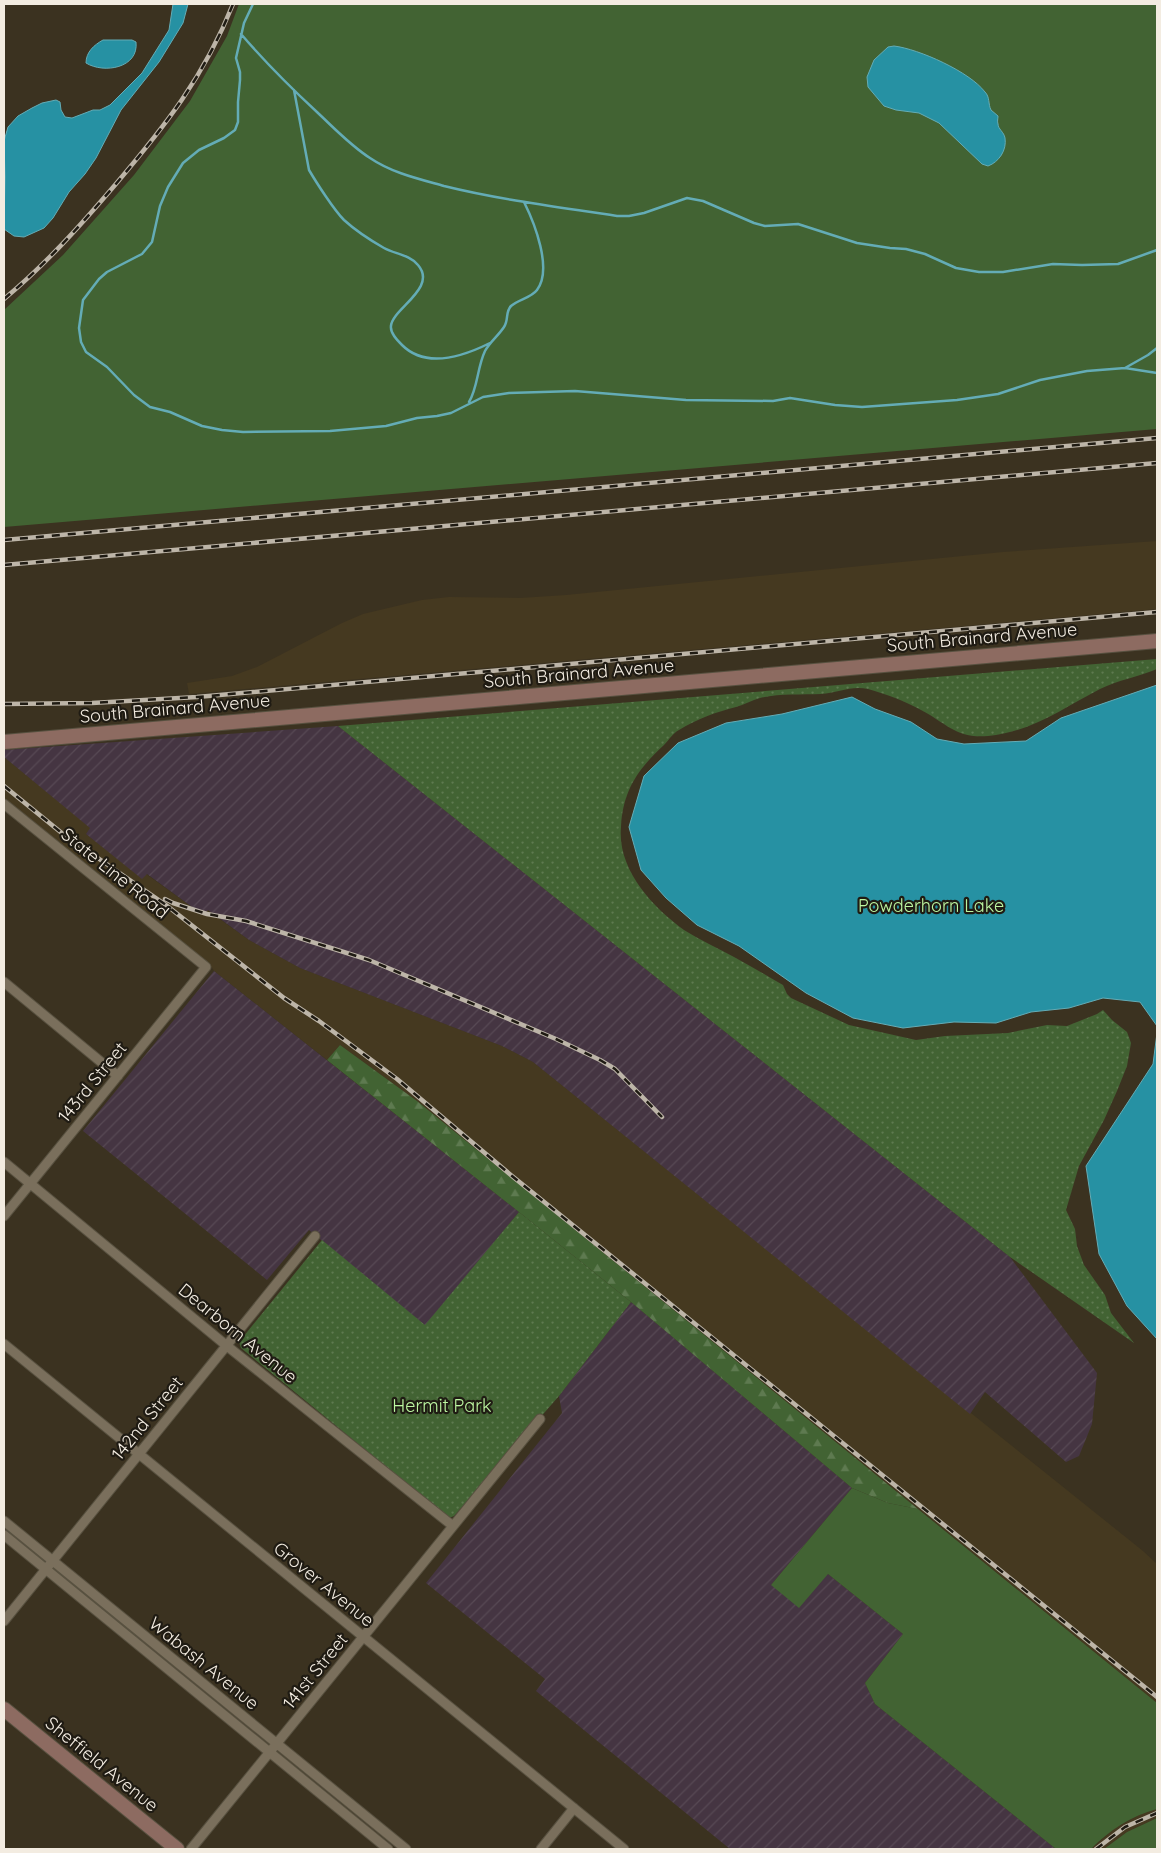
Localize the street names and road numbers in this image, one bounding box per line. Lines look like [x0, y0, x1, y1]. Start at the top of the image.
street label: South Brainard Avenue [886, 617, 1078, 657]
street label: South Brainard Avenue [483, 653, 675, 693]
street label: South Brainard Avenue [79, 688, 271, 728]
street label: State Line Road [57, 823, 173, 923]
street label: 143rd Street [53, 1037, 131, 1127]
street label: Dearborn Avenue [174, 1278, 302, 1388]
street label: 142nd Street [106, 1371, 188, 1465]
street label: Grover Avenue [269, 1536, 379, 1632]
street label: Wabash Avenue [144, 1612, 264, 1714]
street label: 141st Street [277, 1628, 353, 1714]
street label: Sheffield Avenue [41, 1711, 163, 1817]

